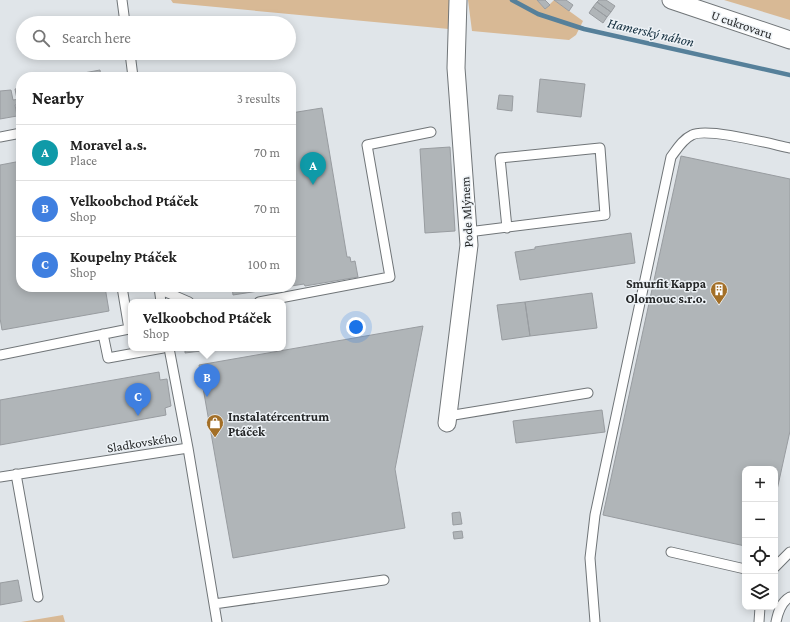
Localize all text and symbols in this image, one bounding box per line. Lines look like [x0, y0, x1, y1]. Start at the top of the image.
street label: U cukrovaru [709, 7, 774, 42]
water label: Hamerský náhon [606, 14, 696, 50]
search box [16, 16, 296, 60]
icon: search [30, 27, 52, 49]
text: Search here [62, 30, 131, 46]
text: Nearby [32, 89, 84, 108]
text: 3 results [237, 91, 280, 106]
text: Moravel a.s. [70, 137, 147, 153]
text: A [41, 145, 49, 160]
text: 70 m [254, 145, 280, 160]
pin: A [300, 152, 326, 185]
text: Place [70, 153, 97, 168]
street label: Pode Mlýnem [457, 176, 476, 248]
text: Velkoobchod Ptáček [70, 193, 198, 209]
text: B [41, 201, 49, 216]
text: 70 m [254, 201, 280, 216]
text: Shop [70, 209, 96, 224]
text: Koupelny Ptáček [70, 249, 177, 265]
text: C [41, 257, 49, 272]
text: 100 m [248, 257, 280, 272]
text: Shop [70, 265, 96, 280]
place label: Smurfit Kappa Olomouc s.r.o. [625, 276, 707, 306]
building icon: Smurfit Kappa Olomouc s.r.o. [709, 280, 729, 305]
popup [128, 299, 286, 351]
text: Velkoobchod Ptáček [143, 310, 271, 326]
your location [346, 317, 366, 337]
text: Shop [143, 326, 169, 341]
pin: B [194, 364, 220, 397]
pin: C [125, 383, 151, 416]
place label: Instalatércentrum Ptáček [228, 409, 329, 439]
shop icon: Instalatércentrum Ptáček [205, 413, 225, 438]
street label: Sladkovského [106, 430, 178, 455]
map controls [742, 466, 778, 610]
button: + [742, 466, 778, 502]
button: − [742, 502, 778, 538]
button: locate [742, 538, 778, 574]
button: layers [742, 574, 778, 610]

